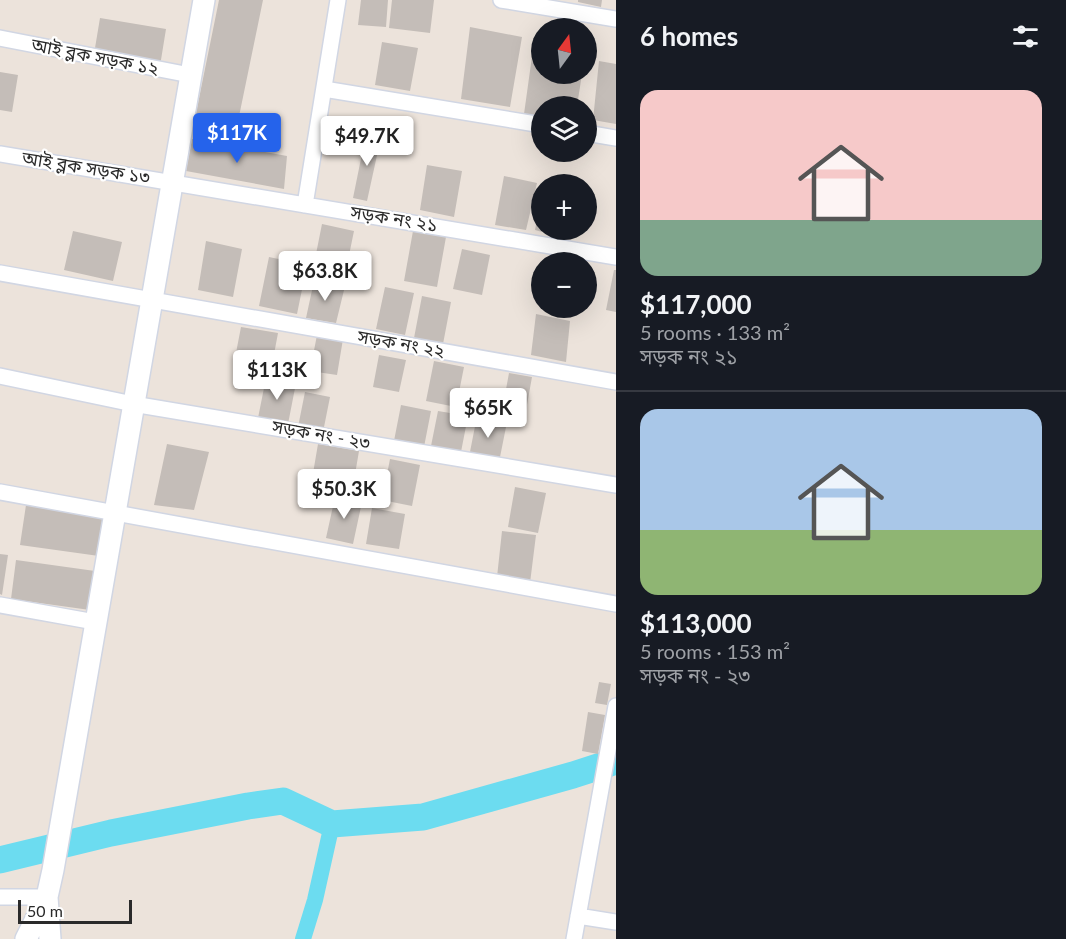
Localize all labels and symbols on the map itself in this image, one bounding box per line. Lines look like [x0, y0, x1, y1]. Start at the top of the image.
north arrow [531, 18, 597, 84]
street label: আই ব্লক সড়ক ১২ [29, 33, 161, 80]
pin: $117K [195, 113, 279, 164]
pin: $49.7K [318, 116, 416, 167]
street label: আই ব্লক সড়ক ১৩ [19, 146, 152, 189]
street label: সড়ক নং ২১ [348, 200, 439, 236]
pin: $63.8K [276, 251, 374, 302]
street label: সড়ক নং ২২ [355, 324, 447, 362]
pin: $113K [235, 350, 319, 401]
pin: $65K [452, 388, 524, 439]
street label: সড়ক নং - ২৩ [269, 414, 372, 454]
pin: $50.3K [295, 469, 393, 520]
scale bar [18, 897, 132, 924]

